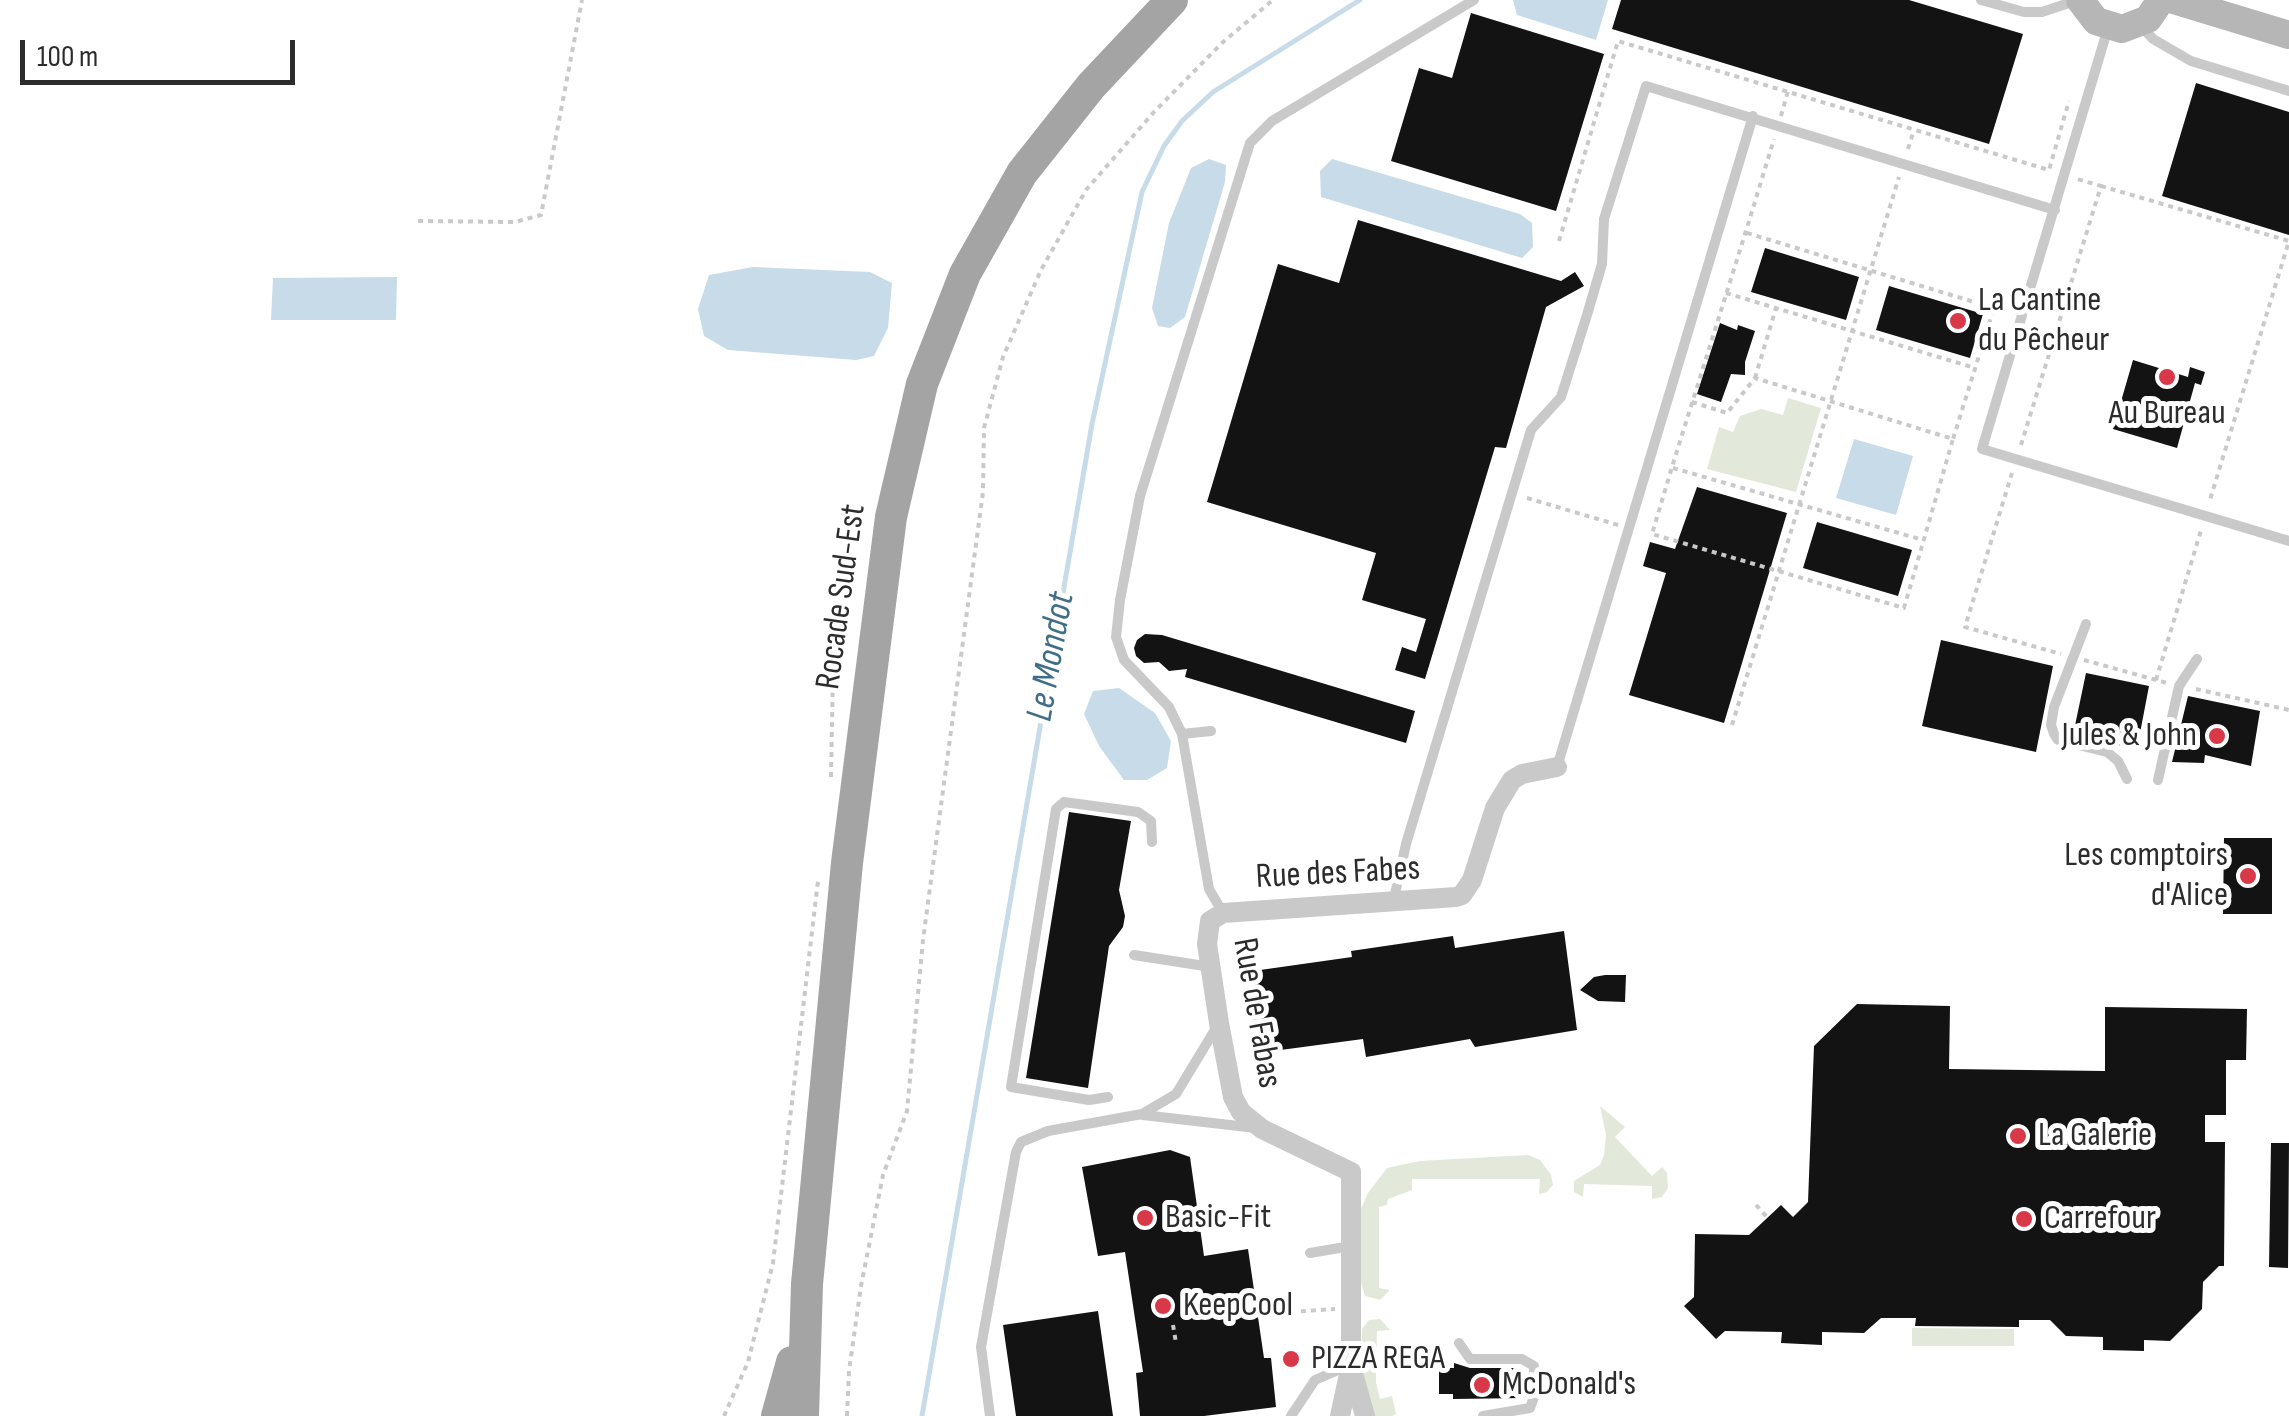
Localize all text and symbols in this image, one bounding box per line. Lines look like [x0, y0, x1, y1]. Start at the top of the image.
scale bar [25, 20, 300, 82]
text: 100 m [37, 39, 98, 75]
place label: La Cantine du Pêcheur [1978, 280, 2109, 362]
marker: La Cantine du Pêcheur [1947, 310, 1969, 332]
marker: Au Bureau [2156, 366, 2178, 388]
place label: Au Bureau [2108, 393, 2226, 435]
street label: Rocade Sud-Est [808, 502, 876, 692]
water label: Le Mondot [1018, 589, 1086, 725]
place label: Jules & John [2062, 715, 2197, 757]
marker: Jules & John [2206, 725, 2228, 747]
place label: Les comptoirs d'Alice [2064, 835, 2228, 917]
street label: Rue des Fabes [1255, 849, 1421, 899]
marker: Les comptoirs d'Alice [2237, 865, 2259, 887]
street label: Rue de Fabas [1222, 935, 1290, 1091]
place label: La Galerie [2038, 1115, 2152, 1157]
marker: La Galerie [2007, 1125, 2029, 1147]
place label: Basic-Fit [1165, 1197, 1271, 1239]
place label: Carrefour [2044, 1198, 2156, 1240]
marker: Basic-Fit [1134, 1207, 1156, 1229]
marker: Carrefour [2013, 1208, 2035, 1230]
place label: KeepCool [1183, 1285, 1293, 1327]
marker: KeepCool [1152, 1295, 1174, 1317]
place label: PIZZA REGA [1311, 1338, 1445, 1380]
marker: PIZZA REGA [1280, 1348, 1302, 1370]
place label: McDonald's [1502, 1364, 1636, 1406]
marker: McDonald's [1471, 1374, 1493, 1396]

